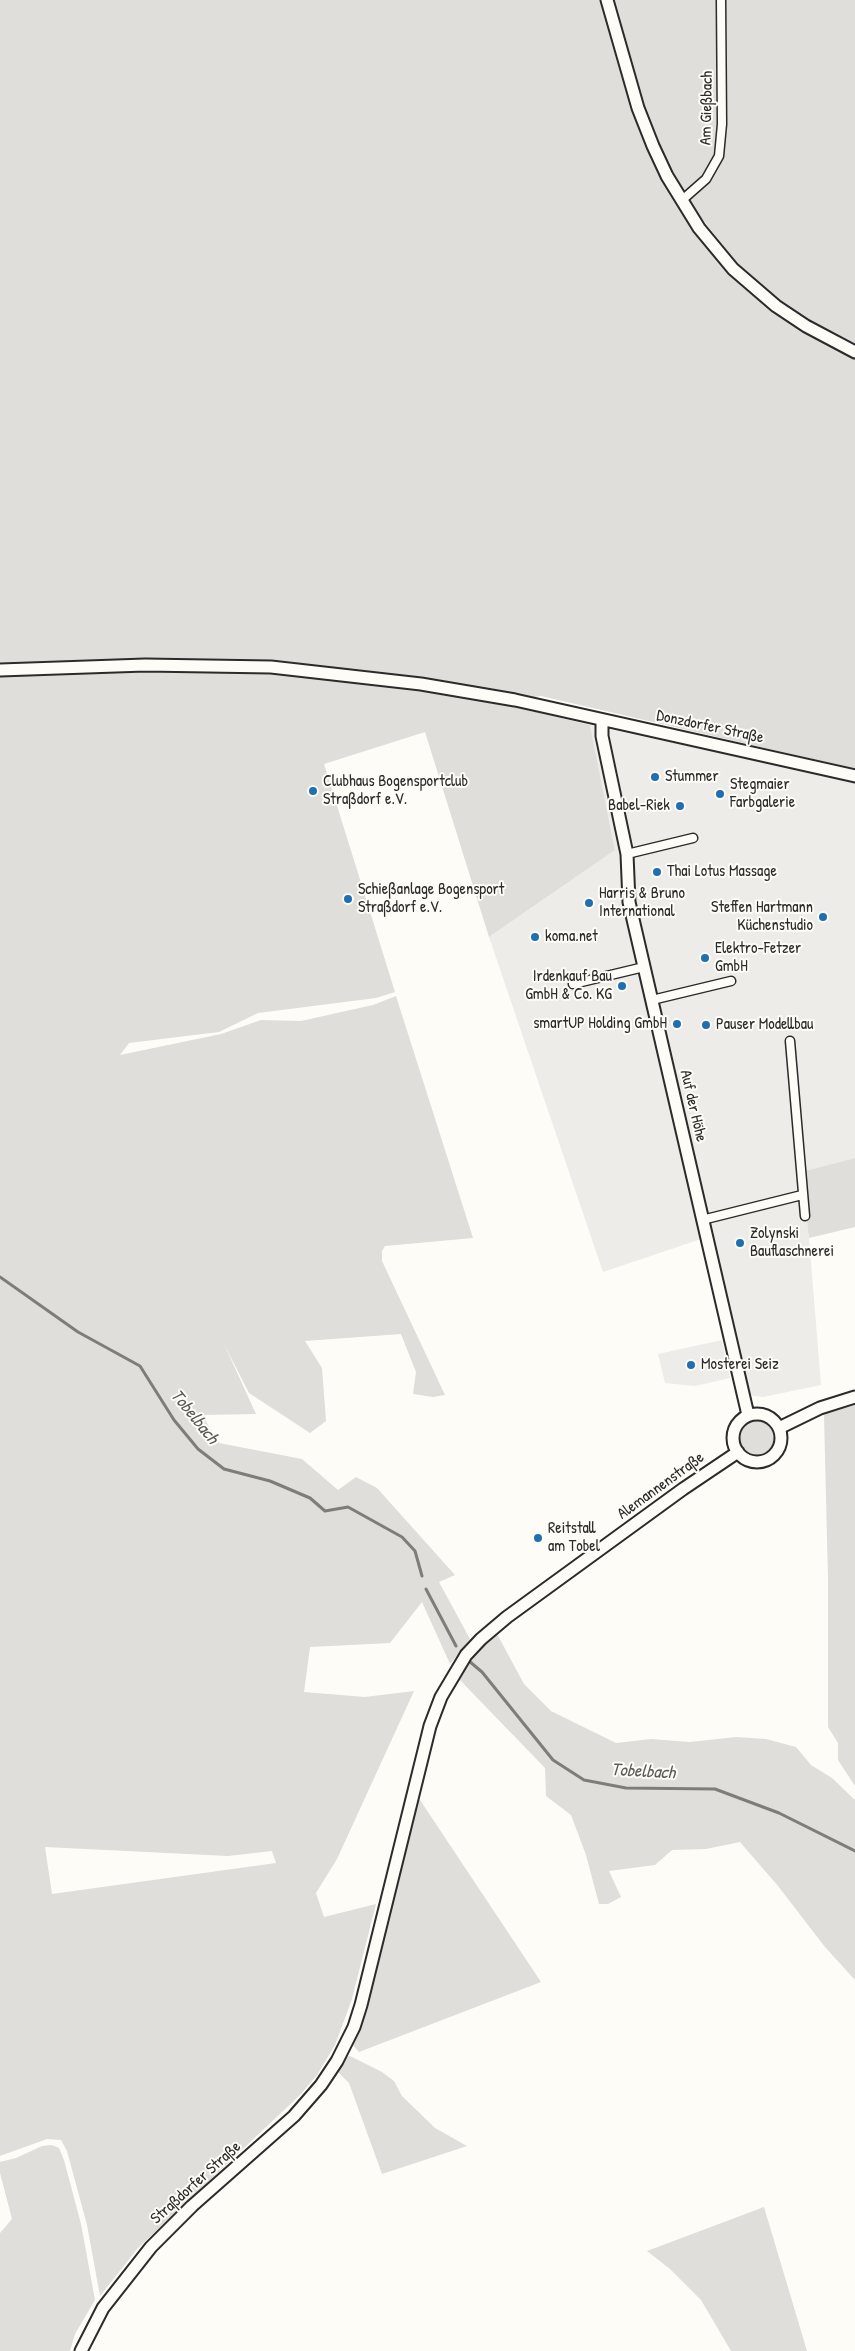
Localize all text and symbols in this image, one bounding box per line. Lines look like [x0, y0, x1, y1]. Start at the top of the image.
street label: Am Gießbach [697, 71, 717, 145]
street label: Donzdorfer Straße [655, 706, 765, 748]
place label: Stummer [665, 767, 719, 787]
marker: Stummer [649, 771, 661, 783]
place label: Clubhaus Bogensportclub Straßdorf e.V. [323, 772, 468, 810]
place label: Stegmaier Farbgalerie [730, 775, 795, 813]
marker: Clubhaus Bogensportclub Straßdorf e.V. [307, 785, 319, 797]
marker: Stegmaier Farbgalerie [714, 788, 726, 800]
place label: Babel-Riek [608, 796, 670, 816]
marker: Babel-Riek [674, 800, 686, 812]
place label: Thai Lotus Massage [667, 862, 777, 882]
marker: Thai Lotus Massage [651, 866, 663, 878]
place label: Schießanlage Bogensport Straßdorf e.V. [358, 880, 504, 918]
place label: Harris & Bruno International [599, 884, 685, 922]
marker: Schießanlage Bogensport Straßdorf e.V. [342, 893, 354, 905]
marker: Harris & Bruno International [583, 897, 595, 909]
place label: Steffen Hartmann Küchenstudio [711, 898, 813, 936]
marker: Steffen Hartmann Küchenstudio [817, 911, 829, 923]
place label: koma.net [545, 927, 598, 947]
marker: koma.net [529, 931, 541, 943]
place label: Elektro-Fetzer GmbH [715, 939, 801, 977]
marker: Elektro-Fetzer GmbH [699, 952, 711, 964]
place label: Irdenkauf Bau GmbH & Co. KG [525, 967, 612, 1005]
marker: Irdenkauf Bau GmbH & Co. KG [616, 980, 628, 992]
place label: smartUP Holding GmbH [533, 1014, 667, 1034]
place label: Pauser Modellbau [716, 1015, 813, 1035]
marker: smartUP Holding GmbH [671, 1018, 683, 1030]
marker: Pauser Modellbau [700, 1019, 712, 1031]
street label: Auf der Höhe [675, 1068, 711, 1144]
place label: Zolynski Bauflaschnerei [750, 1224, 834, 1262]
marker: Zolynski Bauflaschnerei [734, 1237, 746, 1249]
place label: Mosterei Seiz [701, 1355, 779, 1375]
marker: Mosterei Seiz [685, 1359, 697, 1371]
water label: Tobelbach [165, 1385, 223, 1449]
street label: Alemannenstraße [614, 1448, 708, 1524]
place label: Reitstall am Tobel [548, 1519, 600, 1557]
marker: Reitstall am Tobel [532, 1532, 544, 1544]
water label: Tobelbach [610, 1760, 676, 1784]
street label: Straßdorfer Straße [147, 2138, 245, 2228]

